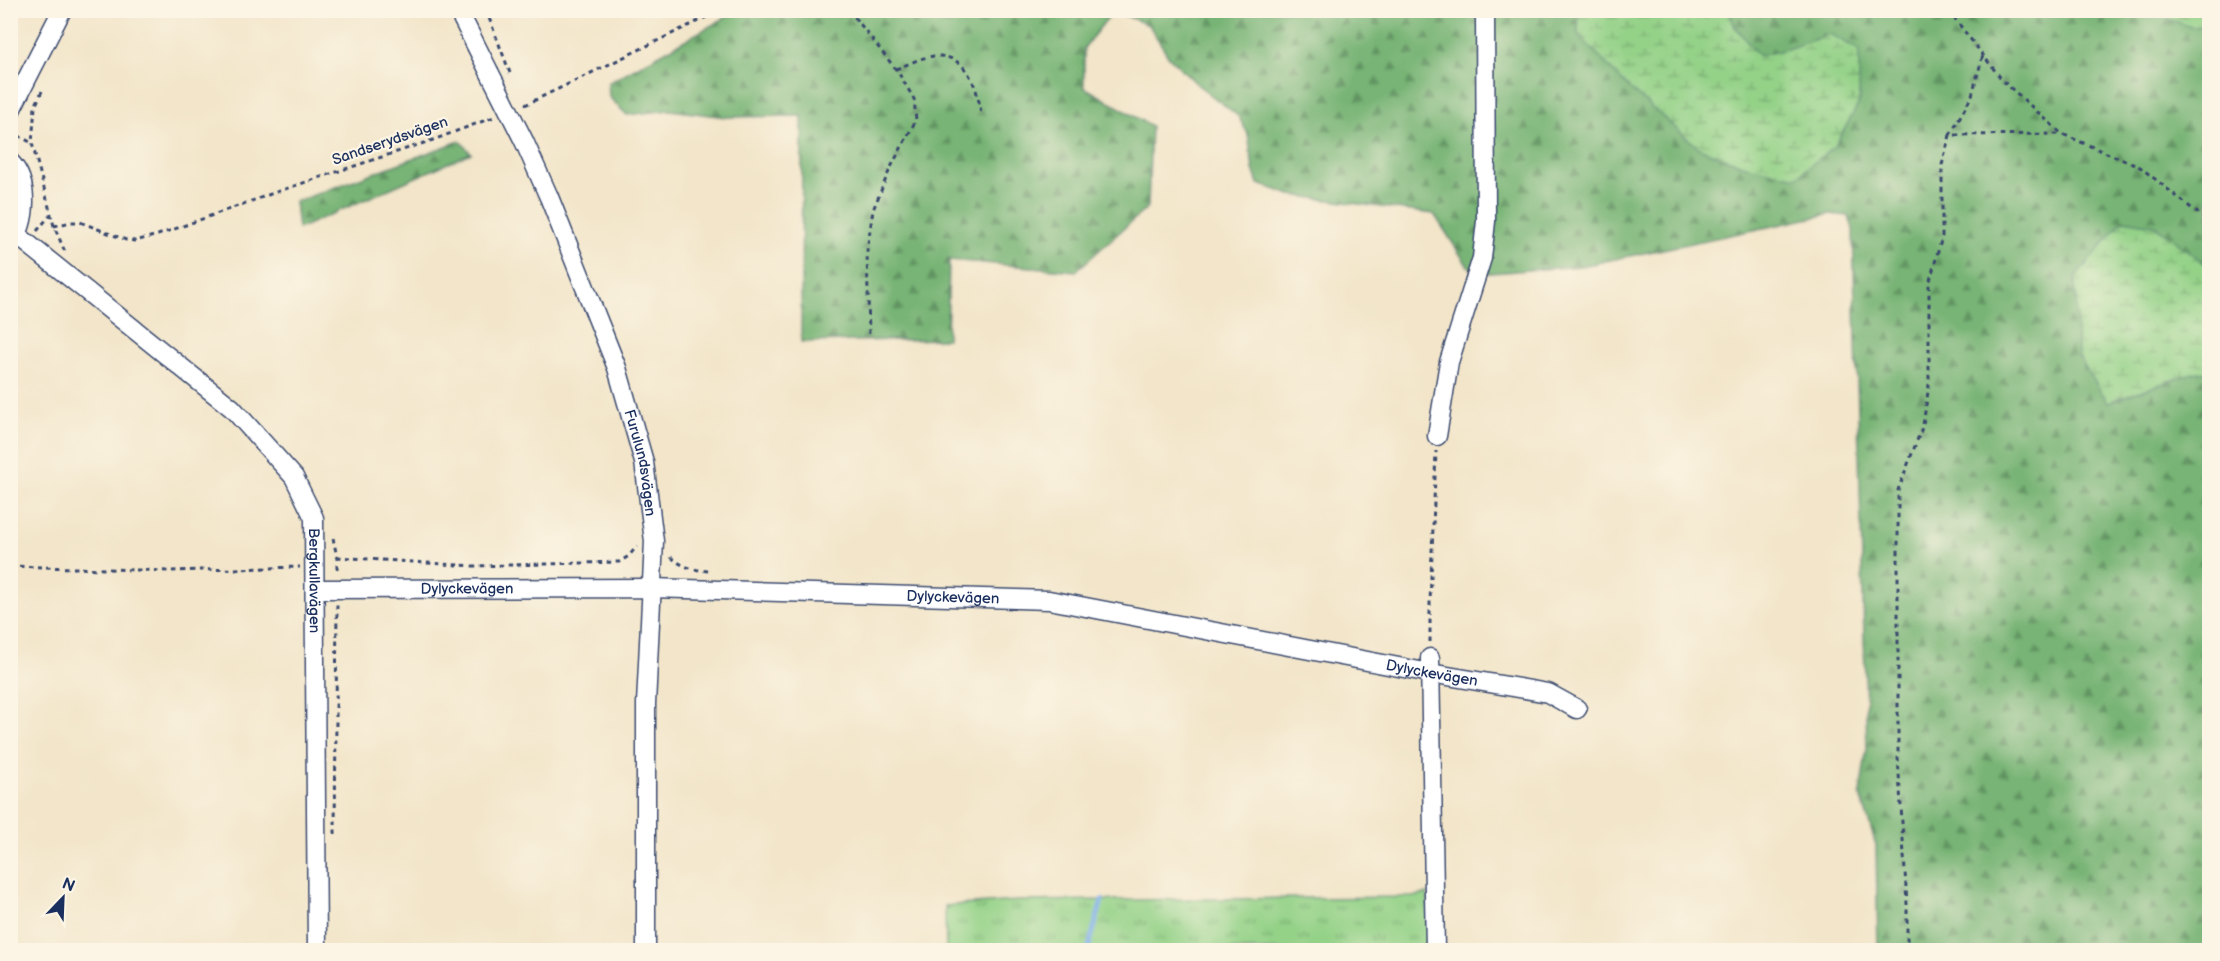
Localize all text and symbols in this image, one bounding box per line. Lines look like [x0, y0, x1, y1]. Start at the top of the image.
street label: Sandserydsvägen [330, 112, 450, 170]
street label: Furulundsvägen [620, 407, 660, 517]
street label: Bergkullavägen [305, 528, 324, 633]
street label: Dylyckevägen [420, 579, 514, 598]
street label: Dylyckevägen [906, 586, 1000, 608]
street label: Dylyckevägen [1384, 655, 1479, 690]
north arrow [33, 868, 93, 928]
text: N [59, 874, 78, 897]

